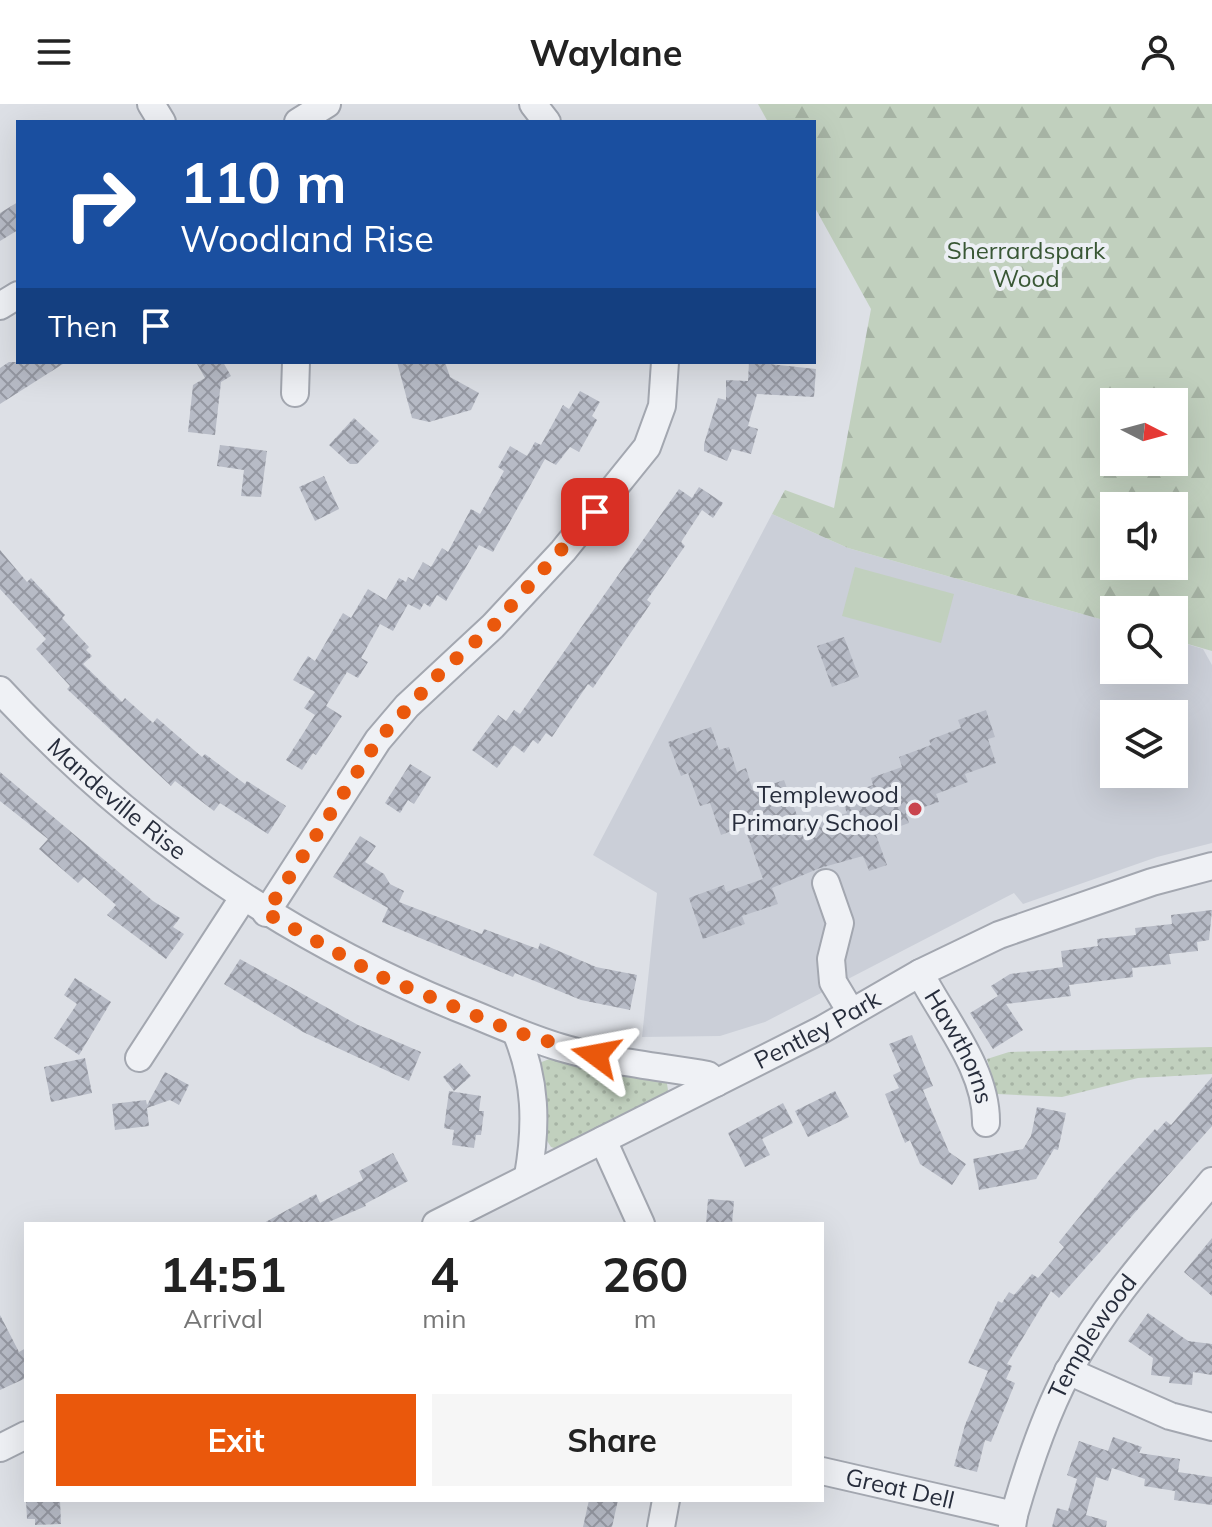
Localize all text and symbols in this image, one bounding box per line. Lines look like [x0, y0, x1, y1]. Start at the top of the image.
icon: menu [32, 30, 76, 74]
text: Waylane [529, 30, 683, 75]
icon: person [1136, 30, 1180, 74]
text: 110 m [180, 147, 347, 217]
icon: right [48, 152, 152, 256]
text: Woodland Rise [180, 216, 434, 261]
park label: Sherrardspark Wood [947, 235, 1106, 293]
icon: arrive [134, 304, 178, 348]
text: Then [48, 307, 118, 345]
north arrow [1100, 388, 1188, 476]
map controls [1100, 388, 1188, 788]
pin [561, 478, 629, 546]
icon: arrive [573, 490, 617, 534]
button: sound [1100, 492, 1188, 580]
button: search [1100, 596, 1188, 684]
button: layers [1100, 700, 1188, 788]
street label: Mandeville Rise [42, 731, 193, 866]
place label: Templewood Primary School [731, 779, 899, 837]
marker: Templewood Primary School [906, 800, 924, 818]
street label: Pentley Park [749, 983, 886, 1075]
street label: Hawthorns [918, 984, 1000, 1106]
position arrow [554, 1013, 638, 1097]
text: 14:51 [160, 1244, 287, 1304]
text: 4 [430, 1244, 459, 1304]
text: 260 [602, 1244, 688, 1304]
street label: Templewood [1041, 1268, 1142, 1403]
text: Arrival [183, 1302, 263, 1335]
text: min [422, 1302, 466, 1335]
text: m [634, 1302, 657, 1335]
button: Exit [56, 1394, 416, 1486]
button: Share [432, 1394, 792, 1486]
street label: Great Dell [843, 1461, 957, 1515]

